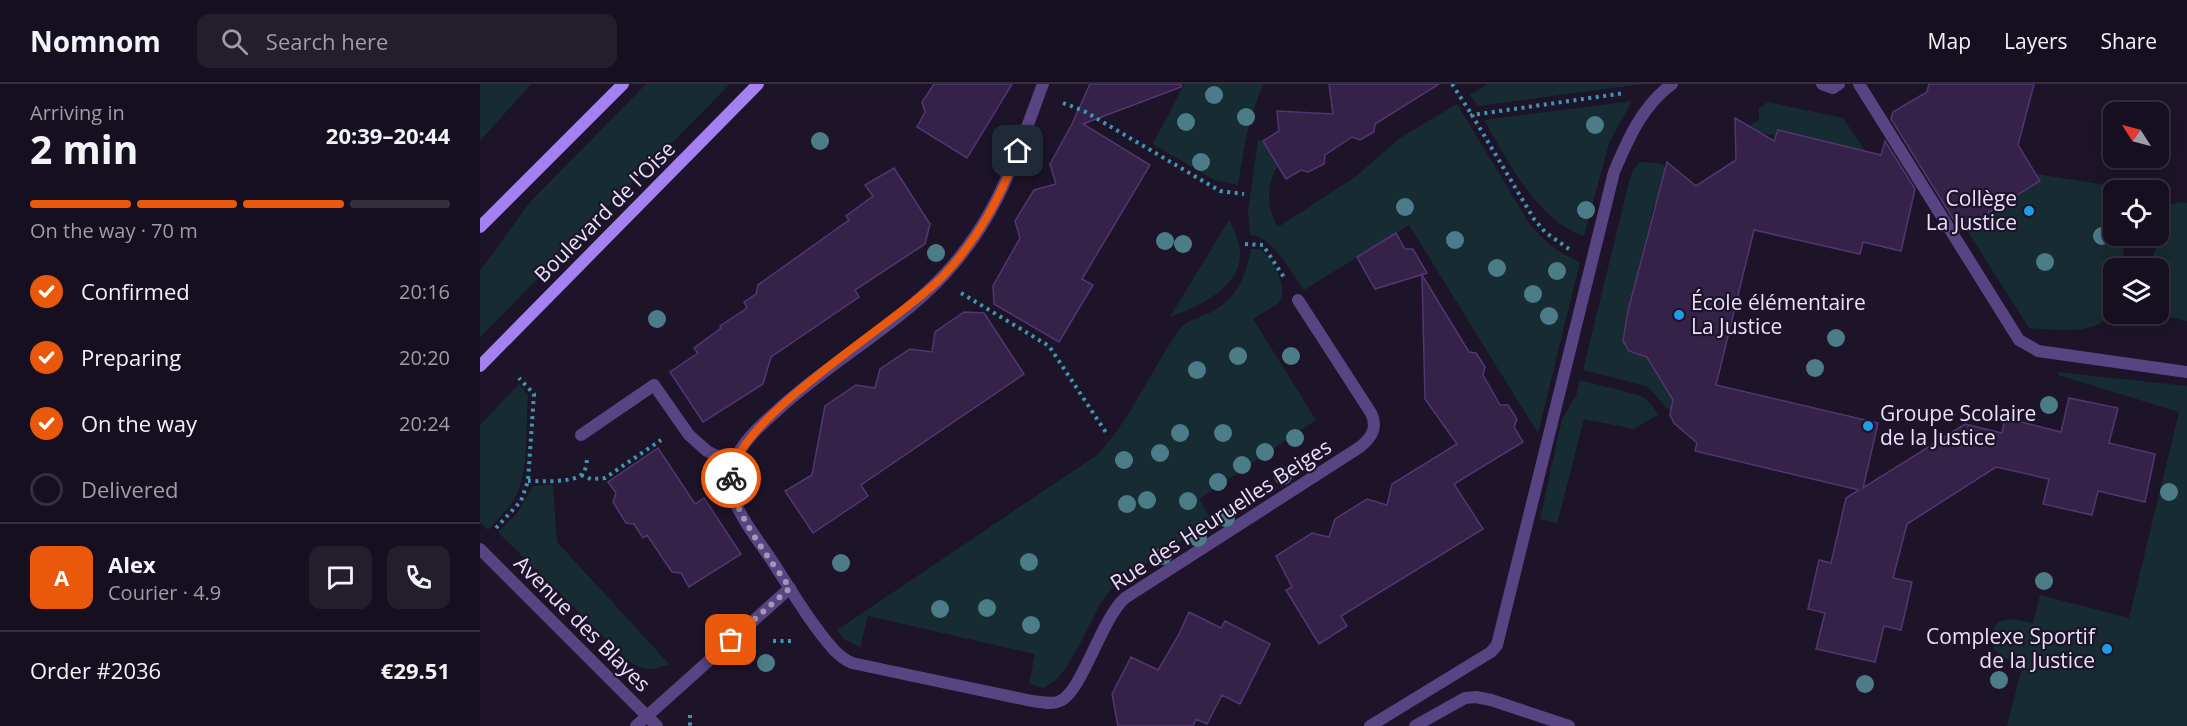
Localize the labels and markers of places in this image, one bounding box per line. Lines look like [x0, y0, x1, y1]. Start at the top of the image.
pin [992, 125, 1043, 176]
place label: Collège La Justice [1926, 184, 2017, 236]
marker: Collège La Justice [2022, 204, 2036, 218]
place label: École élémentaire La Justice [1691, 288, 1866, 340]
marker: École élémentaire La Justice [1672, 308, 1686, 322]
place label: Groupe Scolaire de la Justice [1880, 399, 2036, 451]
marker: Groupe Scolaire de la Justice [1861, 419, 1875, 433]
pin [705, 614, 756, 665]
place label: Complexe Sportif de la Justice [1926, 622, 2097, 674]
marker: Complexe Sportif de la Justice [2100, 642, 2114, 656]

